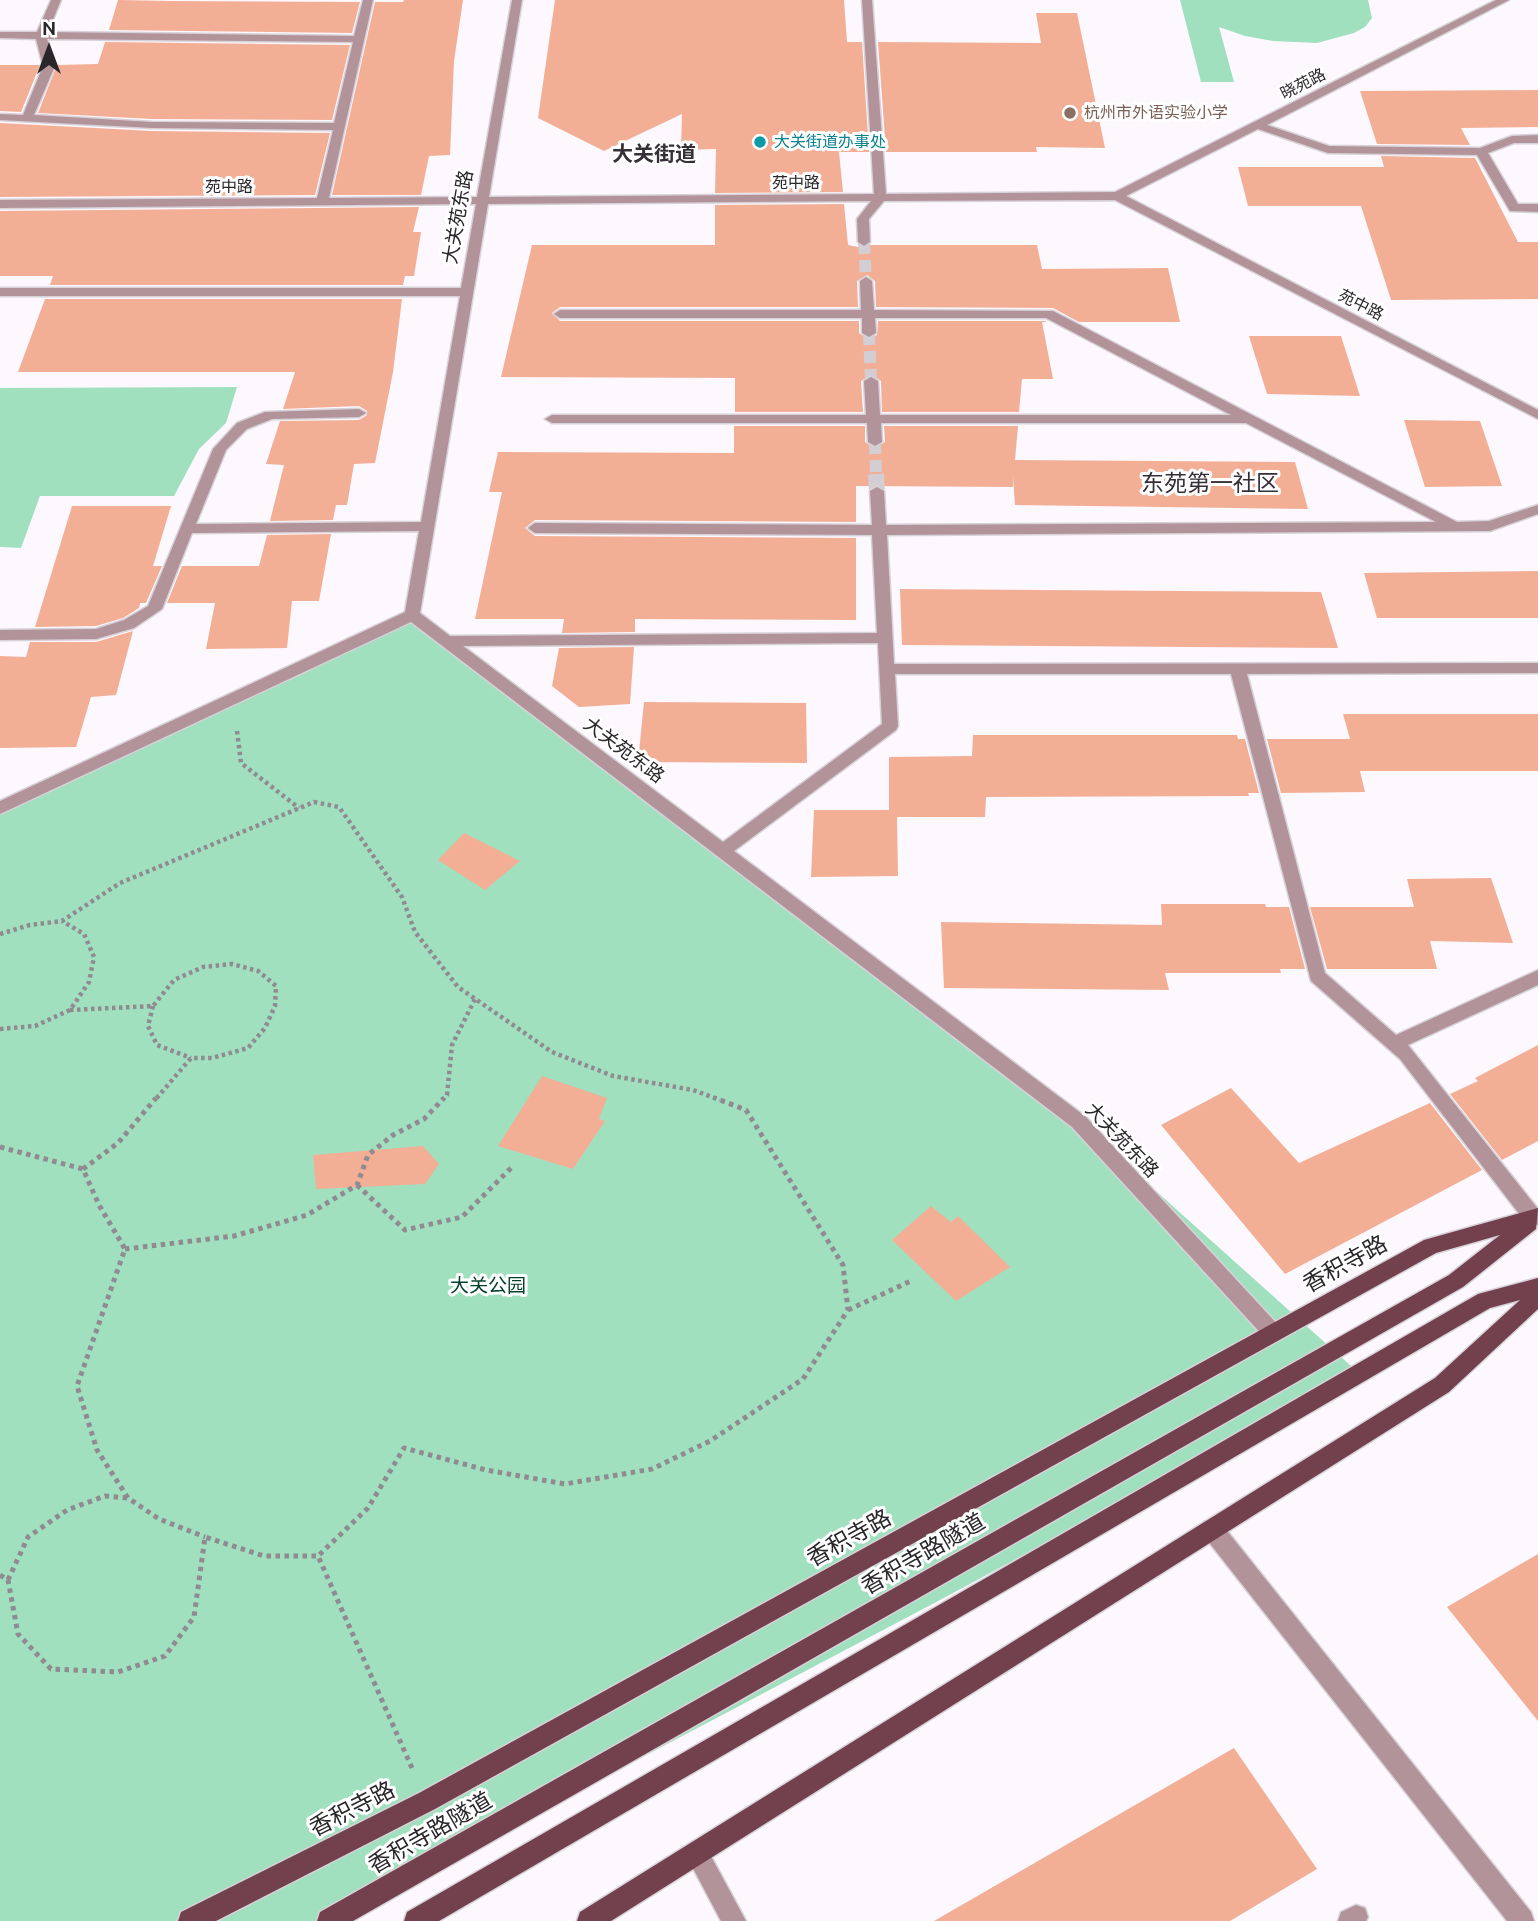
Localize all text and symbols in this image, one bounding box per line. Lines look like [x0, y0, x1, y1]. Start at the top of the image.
north arrow [14, 14, 84, 84]
text: N [42, 17, 56, 39]
street label: 晓苑路 [1277, 65, 1329, 103]
place label: 杭州市外语实验小学 [1084, 103, 1228, 123]
marker: 杭州市外语实验小学 [1062, 105, 1078, 121]
place label: 大关街道办事处 [774, 132, 886, 152]
marker: 大关街道办事处 [752, 134, 768, 150]
district label: 大关街道 [612, 141, 696, 167]
street label: 大关苑东路 [439, 168, 477, 266]
street label: 苑中路 [772, 173, 820, 193]
street label: 苑中路 [205, 177, 253, 197]
street label: 苑中路 [1335, 286, 1387, 324]
district label: 东苑第一社区 [1141, 469, 1279, 497]
street label: 大关苑东路 [579, 712, 669, 788]
street label: 大关苑东路 [1081, 1098, 1163, 1182]
street label: 香积寺路 [1298, 1230, 1392, 1298]
park label: 大关公园 [450, 1275, 526, 1297]
street label: 香积寺路 [802, 1504, 896, 1572]
street label: 香积寺路隧道 [856, 1508, 990, 1600]
street label: 香积寺路 [305, 1776, 399, 1842]
street label: 香积寺路隧道 [363, 1787, 497, 1879]

